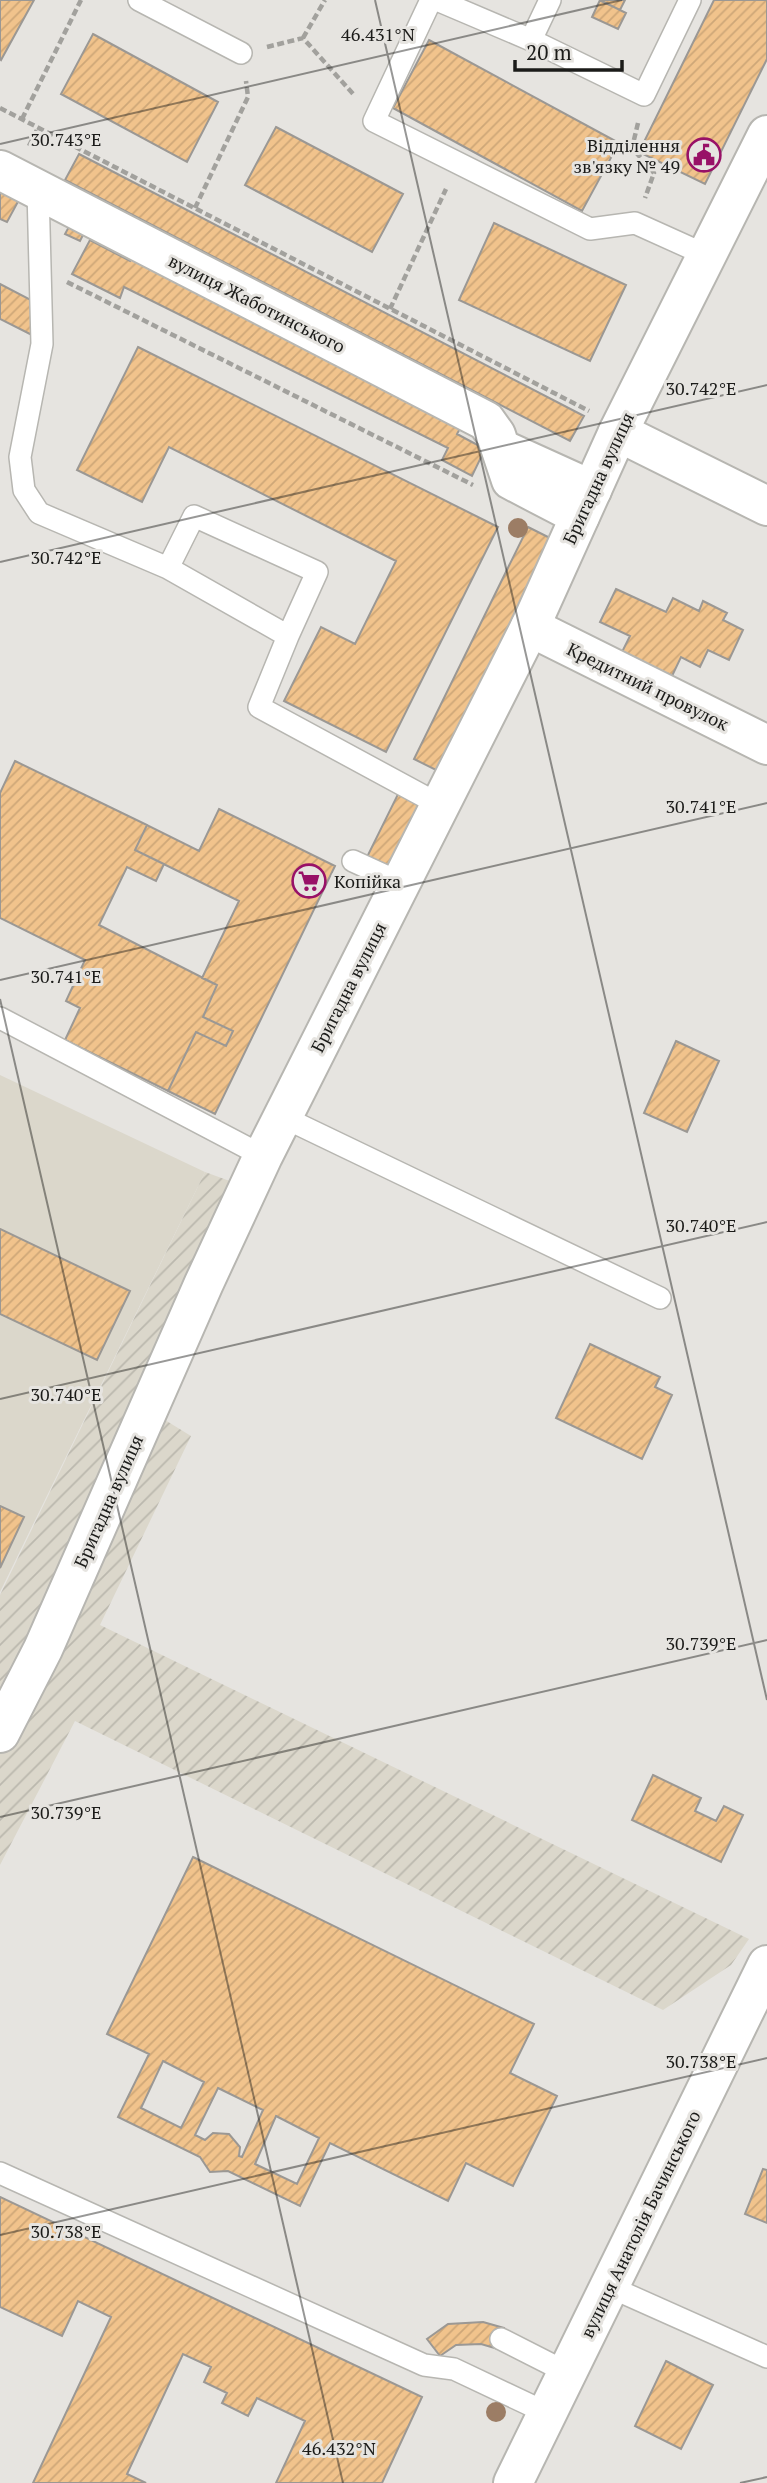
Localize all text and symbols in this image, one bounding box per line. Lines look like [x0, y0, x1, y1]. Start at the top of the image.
text: 46.431°N [341, 22, 415, 46]
scale bar [515, 28, 622, 72]
text: 20 m [526, 38, 572, 66]
text: 30.743°E [30, 127, 102, 151]
place label: Відділення зв'язку № 49 [573, 133, 680, 178]
public building icon: Відділення зв'язку № 49 [685, 136, 723, 174]
street label: вулиця Жаботинського [165, 248, 349, 358]
text: 30.742°E [665, 376, 737, 400]
street label: Бригадна вулиця [557, 408, 639, 548]
text: 30.742°E [30, 545, 102, 569]
street label: Кредитний провулок [563, 636, 733, 736]
text: 30.741°E [665, 794, 737, 818]
supermarket icon: Копійка [290, 862, 328, 900]
place label: Копійка [334, 869, 401, 893]
street label: Бригадна вулиця [305, 918, 391, 1056]
text: 30.741°E [30, 964, 102, 988]
text: 30.740°E [665, 1213, 737, 1237]
text: 30.740°E [30, 1382, 102, 1406]
street label: Бригадна вулиця [68, 1431, 148, 1571]
text: 30.739°E [665, 1631, 737, 1655]
text: 30.739°E [30, 1800, 102, 1824]
text: 30.738°E [665, 2049, 737, 2073]
street label: вулиця Анатолія Бачинського [574, 2106, 706, 2342]
text: 30.738°E [30, 2219, 102, 2243]
text: 46.432°N [302, 2436, 376, 2460]

